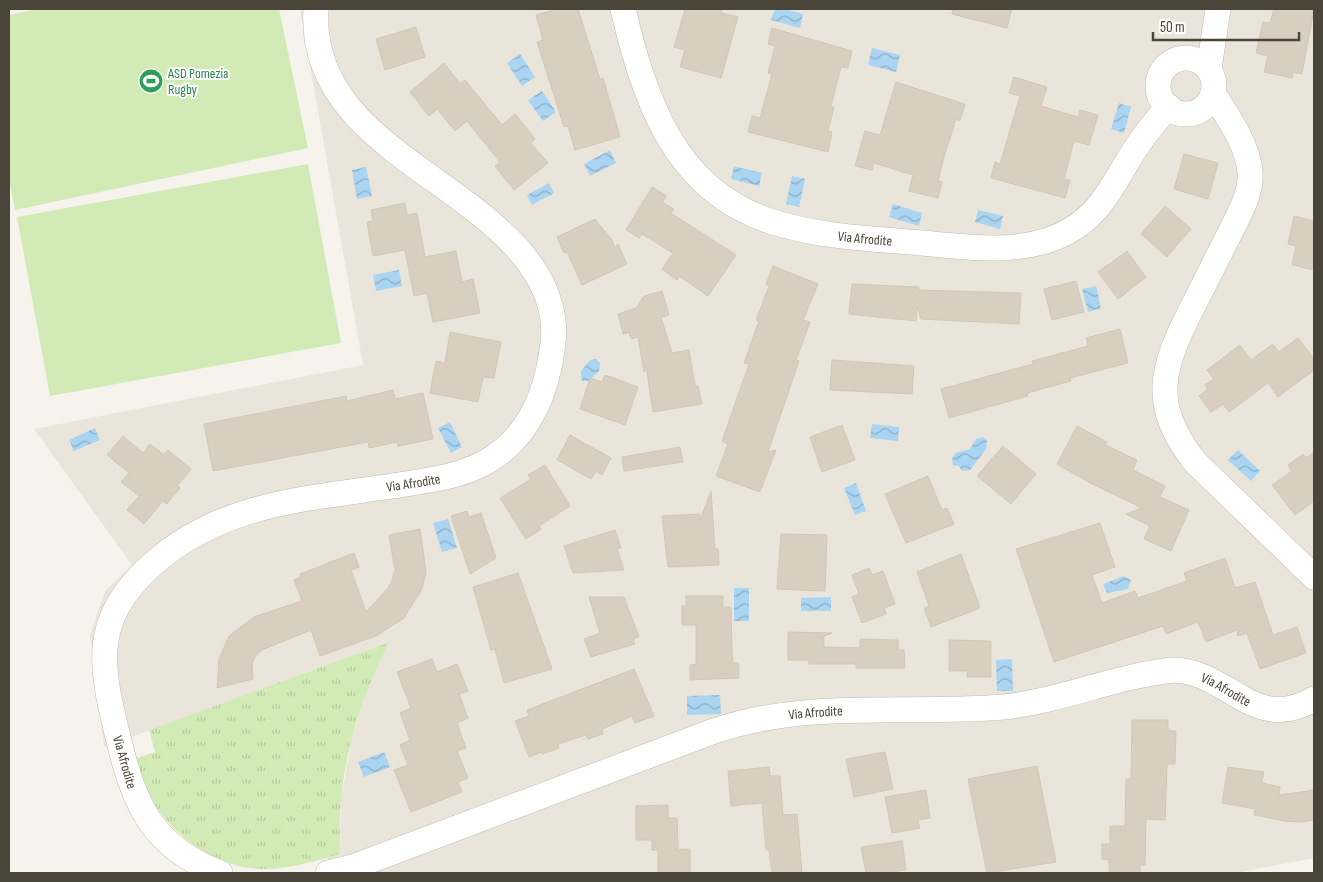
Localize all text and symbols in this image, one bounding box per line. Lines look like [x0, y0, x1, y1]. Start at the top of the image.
scale bar [1153, 10, 1299, 42]
text: 50 m [1160, 18, 1185, 37]
place label: ASD Pomezia Rugby [167, 65, 228, 98]
sports icon: ASD Pomezia Rugby [138, 68, 164, 94]
street label: Via Afrodite [837, 228, 893, 250]
street label: Via Afrodite [385, 470, 442, 496]
street label: Via Afrodite [1198, 669, 1254, 710]
street label: Via Afrodite [787, 702, 843, 723]
street label: Via Afrodite [109, 734, 140, 791]

